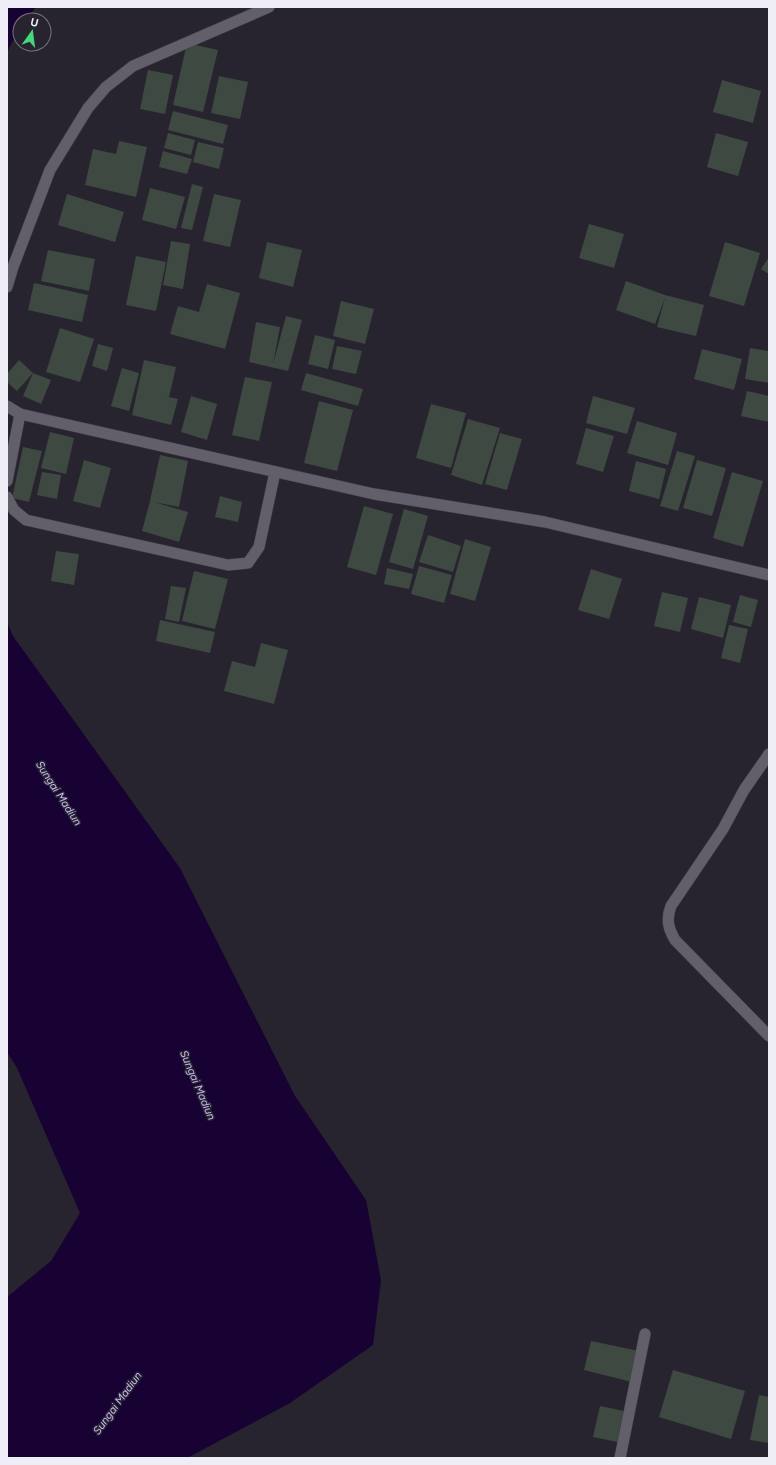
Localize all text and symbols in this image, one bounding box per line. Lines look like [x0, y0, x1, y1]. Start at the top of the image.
north arrow [12, 12, 52, 52]
text: U [29, 16, 40, 30]
water label: Sungai Madiun [33, 759, 84, 828]
water label: Sungai Madiun [177, 1048, 218, 1122]
water label: Sungai Madiun [90, 1369, 144, 1437]

